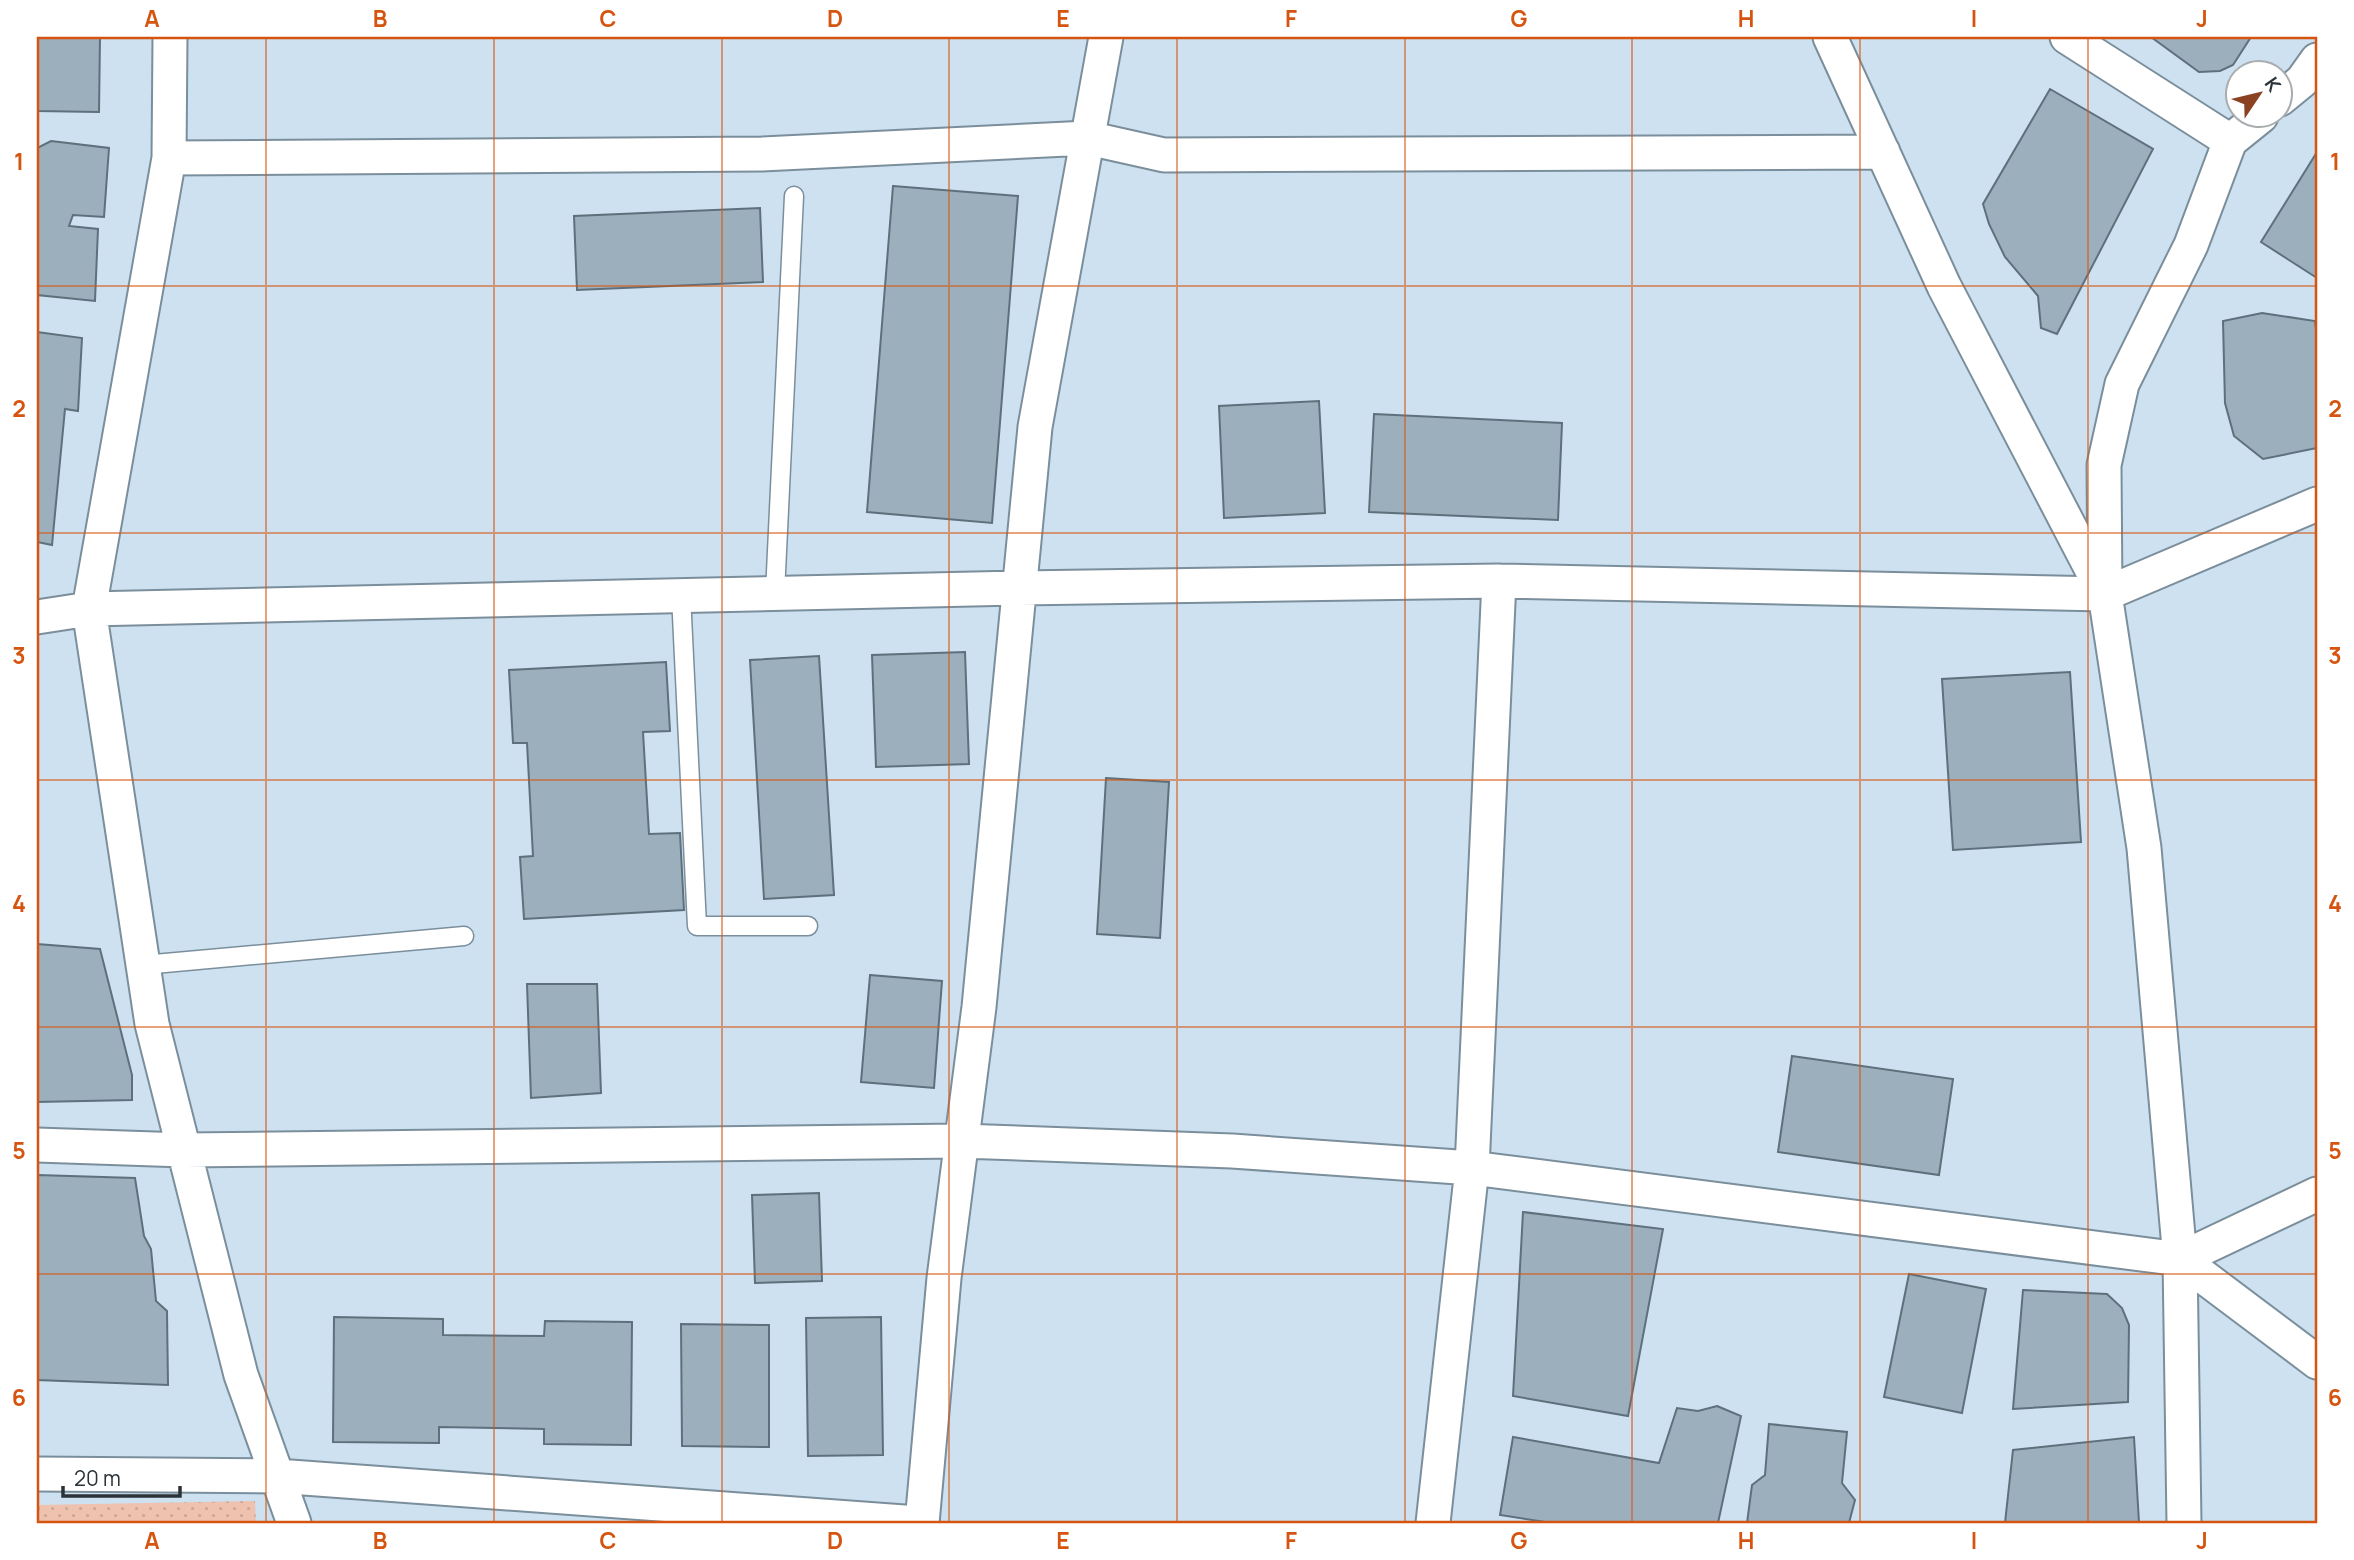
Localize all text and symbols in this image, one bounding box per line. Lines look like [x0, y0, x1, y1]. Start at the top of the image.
text: A [144, 2, 160, 34]
text: B [373, 2, 387, 34]
text: C [600, 2, 617, 34]
text: D [827, 2, 843, 34]
text: E [1056, 2, 1070, 34]
text: F [1285, 2, 1297, 34]
text: G [1511, 2, 1528, 34]
text: H [1738, 2, 1754, 34]
text: I [1971, 2, 1977, 34]
text: J [2196, 2, 2208, 34]
north arrow [2224, 60, 2294, 130]
text: K [2259, 72, 2288, 97]
text: 1 [14, 145, 24, 177]
text: 1 [2330, 145, 2340, 177]
text: 2 [12, 392, 26, 424]
text: 2 [2328, 392, 2342, 424]
text: 3 [12, 639, 26, 671]
text: 3 [2328, 639, 2342, 671]
text: 4 [12, 887, 26, 919]
text: 4 [2328, 887, 2342, 919]
text: 5 [12, 1134, 26, 1166]
text: 5 [2328, 1134, 2342, 1166]
text: 6 [12, 1381, 26, 1413]
text: 6 [2328, 1381, 2342, 1413]
scale bar [63, 1455, 180, 1499]
text: 20 m [74, 1464, 121, 1492]
text: A [144, 1524, 160, 1556]
text: B [373, 1524, 387, 1556]
text: C [600, 1524, 617, 1556]
text: D [827, 1524, 843, 1556]
text: E [1056, 1524, 1070, 1556]
text: F [1285, 1524, 1297, 1556]
text: G [1511, 1524, 1528, 1556]
text: H [1738, 1524, 1754, 1556]
text: I [1971, 1524, 1977, 1556]
text: J [2196, 1524, 2208, 1556]

